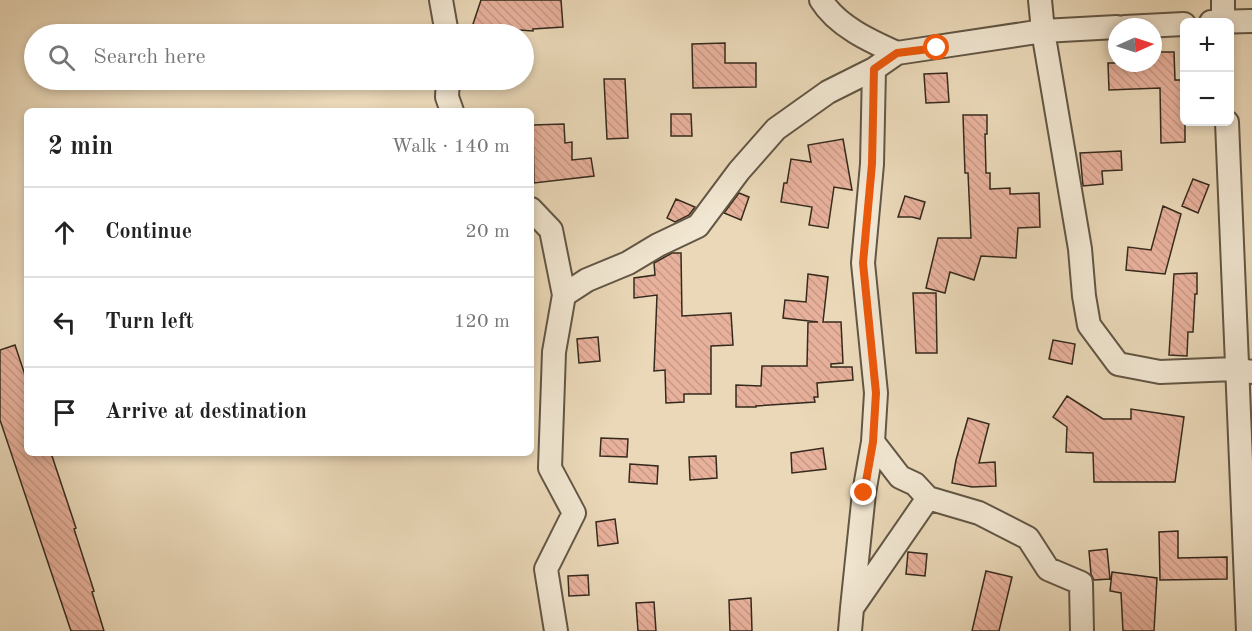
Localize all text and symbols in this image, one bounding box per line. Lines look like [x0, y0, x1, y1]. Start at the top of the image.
north arrow [1108, 18, 1162, 72]
map controls [1180, 18, 1234, 126]
button: + [1180, 18, 1234, 72]
search box [24, 24, 534, 90]
route start [923, 34, 949, 60]
icon: search [45, 41, 78, 74]
text: Search here [93, 46, 206, 68]
button: − [1180, 72, 1234, 126]
text: 2 min [48, 134, 113, 160]
text: Walk · 140 m [391, 137, 510, 157]
icon: ahead [48, 216, 81, 249]
text: Continue [105, 221, 192, 243]
text: 20 m [465, 222, 510, 242]
icon: left [48, 306, 81, 339]
text: Turn left [105, 311, 194, 333]
text: 120 m [454, 312, 510, 332]
icon: arrive [48, 396, 81, 429]
text: Arrive at destination [105, 401, 307, 423]
route end [850, 479, 876, 505]

